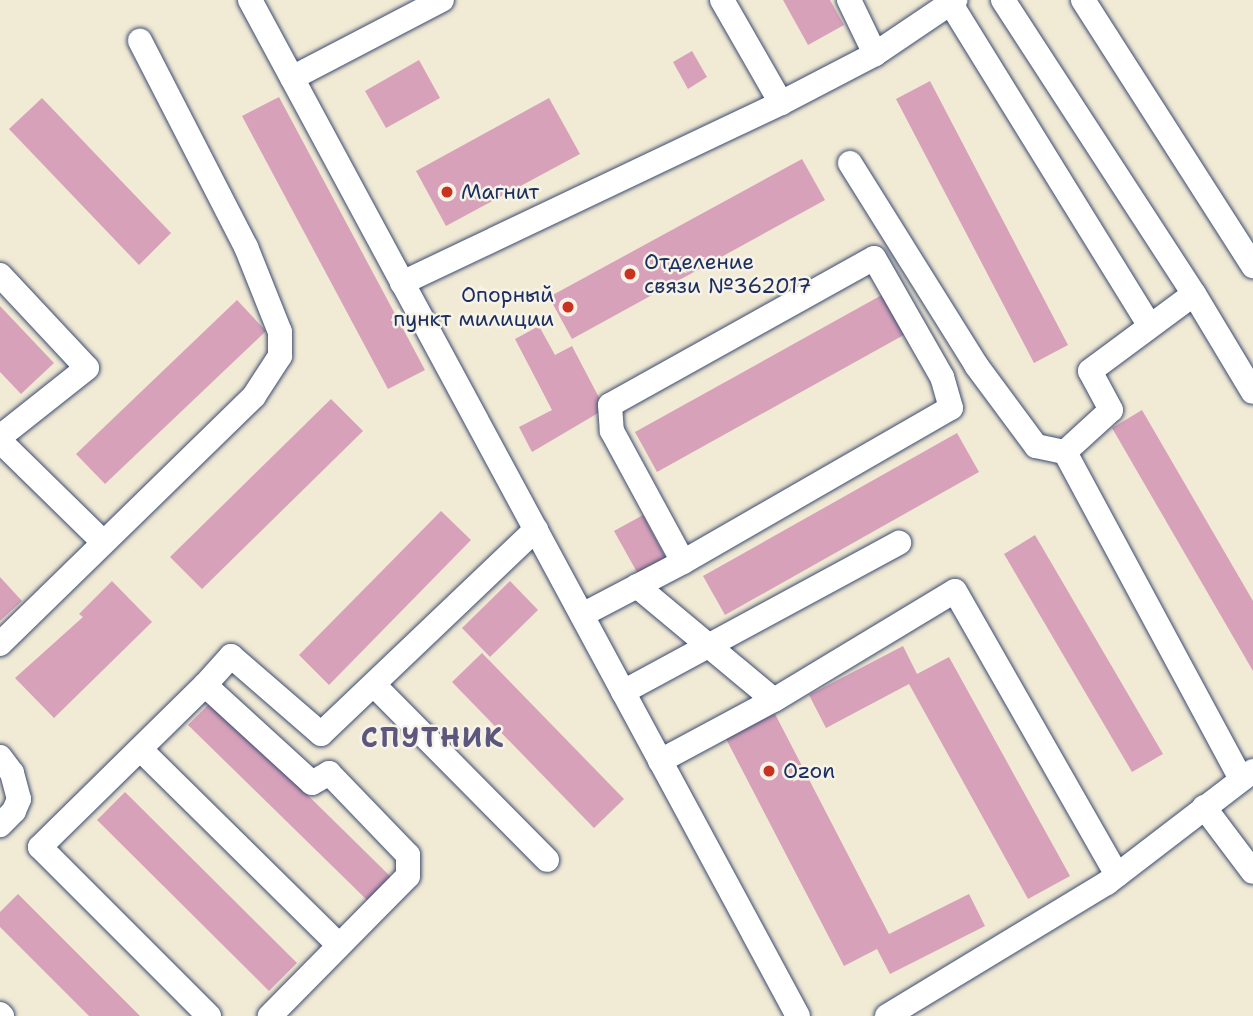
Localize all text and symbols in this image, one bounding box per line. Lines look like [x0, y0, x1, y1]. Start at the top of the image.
place label: Магнит [461, 179, 539, 205]
marker: Магнит [439, 184, 455, 200]
place label: Отделение связи №362017 [644, 249, 811, 299]
marker: Отделение связи №362017 [622, 266, 638, 282]
place label: Опорный пункт милиции [393, 282, 554, 332]
marker: Опорный пункт милиции [560, 299, 576, 315]
district label: СПУТНИК [362, 720, 504, 754]
place label: Ozon [783, 758, 835, 784]
marker: Ozon [761, 763, 777, 779]

